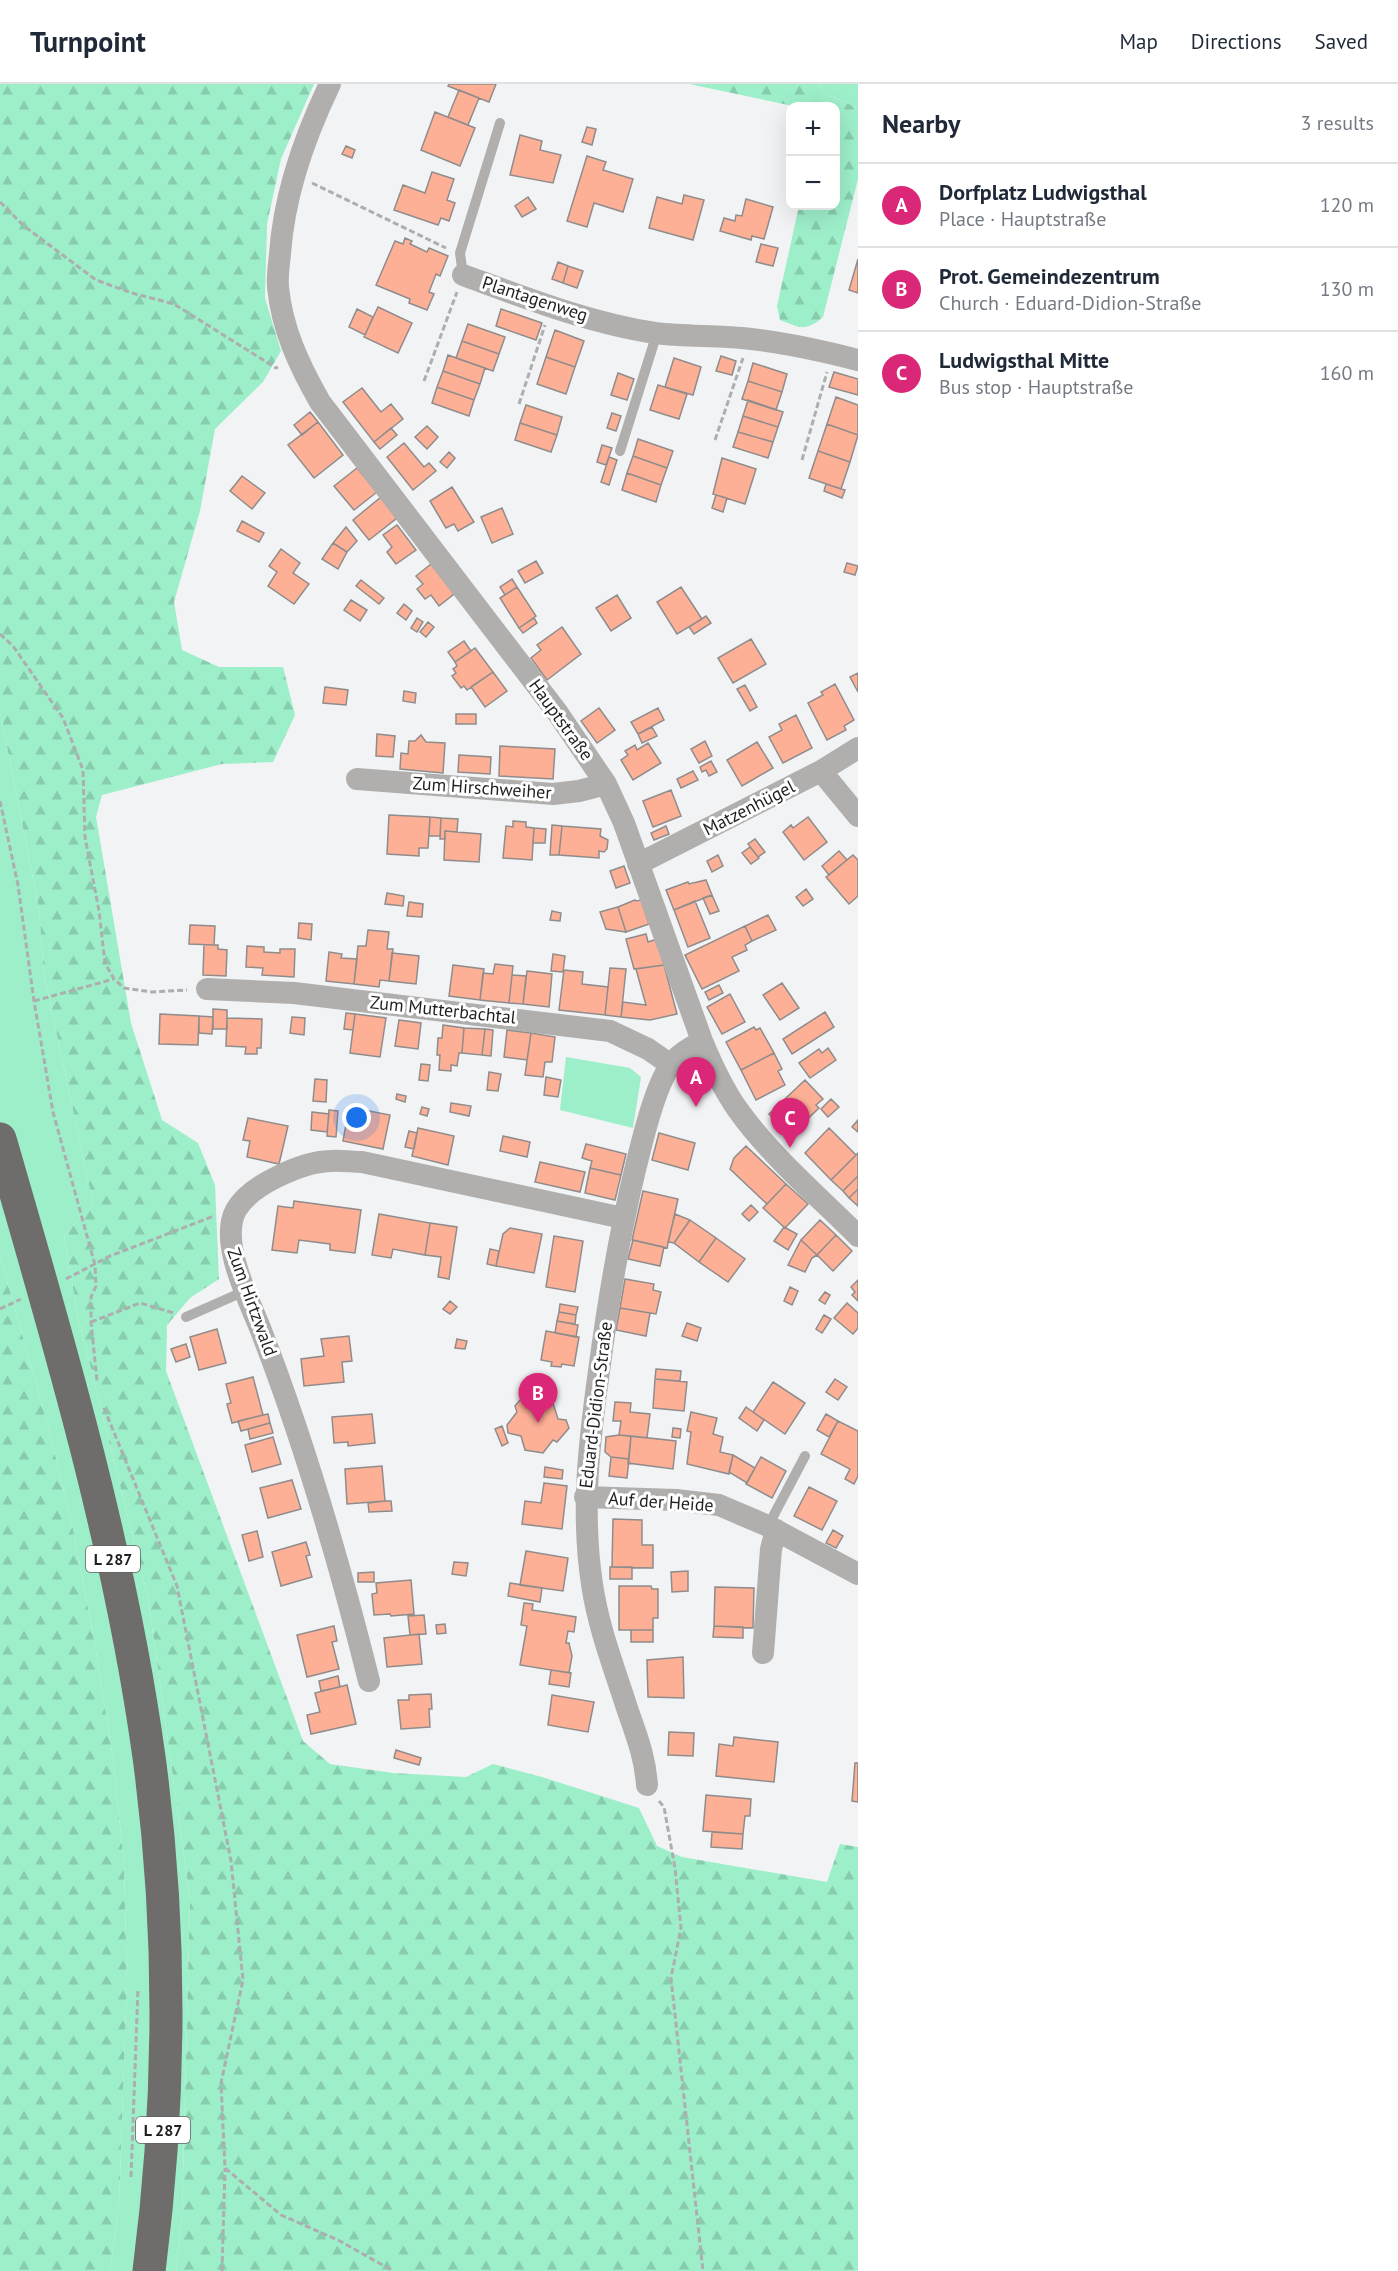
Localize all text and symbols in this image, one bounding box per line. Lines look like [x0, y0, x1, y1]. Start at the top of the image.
text: Turnpoint [30, 23, 146, 60]
text: Map [1119, 28, 1158, 55]
text: Directions [1191, 28, 1282, 55]
text: Saved [1315, 28, 1368, 55]
map controls [786, 102, 840, 210]
button: + [786, 102, 840, 156]
text: Nearby [882, 107, 960, 140]
text: 3 results [1301, 110, 1374, 136]
button: − [786, 156, 840, 210]
text: Dorfplatz Ludwigsthal [939, 178, 1147, 206]
text: A [895, 192, 908, 218]
text: 120 m [1320, 192, 1374, 218]
text: Place · Hauptstraße [939, 206, 1106, 232]
text: Prot. Gemeindezentrum [939, 262, 1160, 290]
street label: Plantagenweg [480, 271, 591, 326]
text: B [896, 276, 907, 302]
text: 130 m [1320, 276, 1374, 302]
text: Church · Eduard-Didion-Straße [939, 290, 1201, 316]
text: Ludwigsthal Mitte [939, 346, 1109, 374]
text: C [896, 360, 907, 386]
text: 160 m [1320, 360, 1374, 386]
text: Bus stop · Hauptstraße [939, 374, 1133, 400]
street label: Hauptstraße [524, 674, 599, 765]
street label: Zum Hirschweiher [412, 771, 552, 804]
street label: Matzenhügel [699, 774, 799, 840]
street label: Zum Mutterbachtal [369, 990, 518, 1029]
pin: A [676, 1058, 716, 1107]
pin: C [770, 1098, 810, 1148]
your location [342, 1103, 371, 1132]
street label: Zum Hirtzwald [222, 1245, 283, 1359]
street label: Eduard-Didion-Straße [574, 1320, 617, 1490]
pin: B [518, 1374, 558, 1423]
street label: Auf der Heide [608, 1486, 714, 1517]
road number: L 287 [86, 1546, 140, 1572]
road number: L 287 [136, 2117, 190, 2143]

